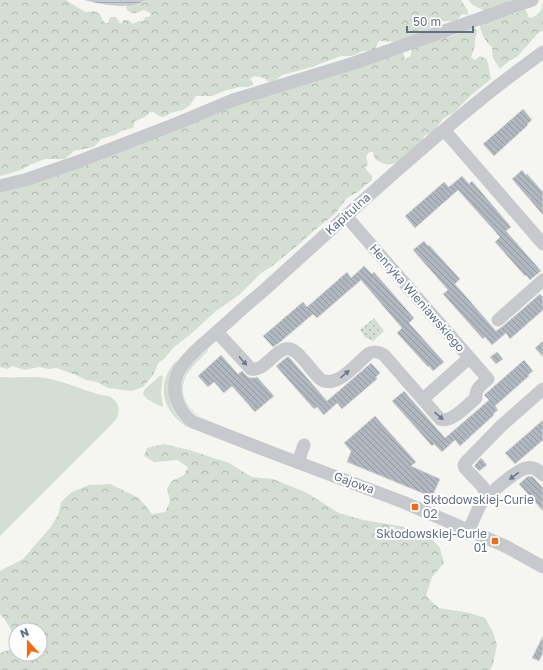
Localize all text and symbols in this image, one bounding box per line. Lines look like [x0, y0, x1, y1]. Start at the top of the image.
scale bar [407, 8, 473, 34]
text: 50 m [413, 14, 441, 29]
street label: Kapitulna [322, 189, 373, 238]
street label: Henryka Wieniawskiego [366, 241, 468, 355]
one-way arrow [238, 356, 248, 366]
one-way arrow [340, 369, 351, 378]
one-way arrow [434, 412, 444, 420]
street label: Gajowa [332, 468, 376, 497]
one-way arrow [508, 471, 519, 480]
place label: Skłodowskiej-Curie 02 [423, 492, 534, 521]
marker: Skłodowskiej-Curie 02 [410, 502, 420, 512]
place label: Skłodowskiej-Curie 01 [376, 526, 487, 555]
marker: Skłodowskiej-Curie 01 [490, 536, 500, 546]
north arrow [8, 622, 48, 662]
text: N [18, 625, 30, 640]

